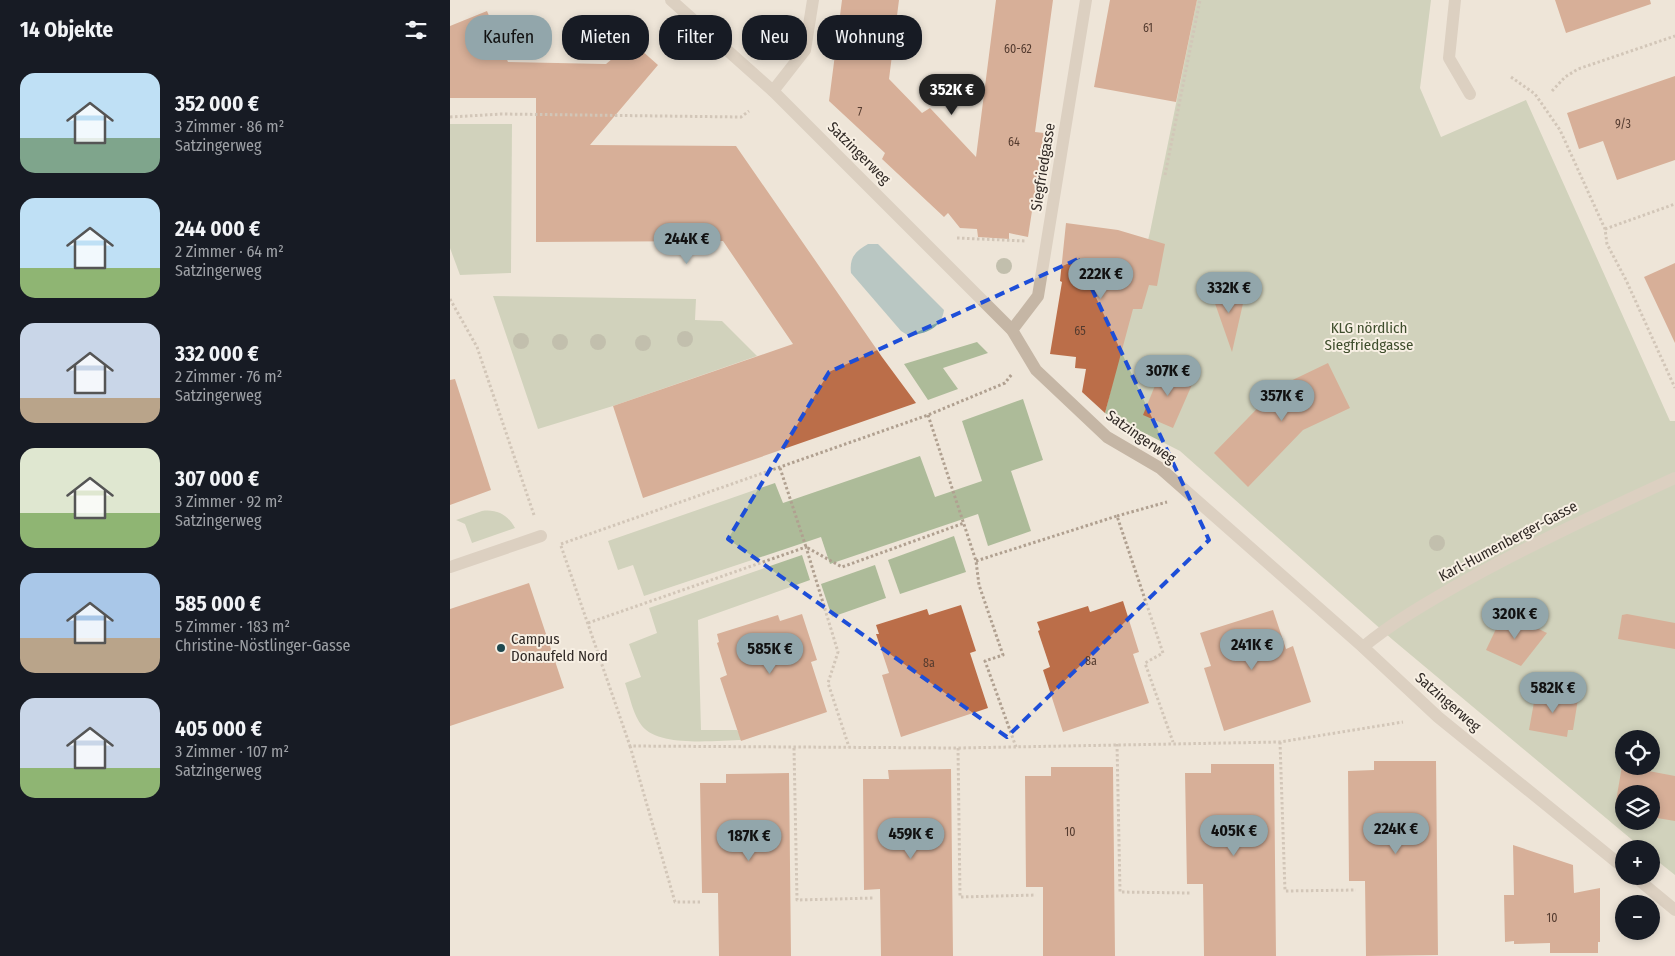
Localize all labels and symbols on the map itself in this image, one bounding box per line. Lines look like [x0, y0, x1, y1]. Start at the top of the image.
house number: 61 [1143, 21, 1153, 35]
house number: 60-62 [1004, 42, 1032, 56]
pin: 352K € [911, 74, 993, 116]
house number: 7 [858, 105, 863, 119]
house number: 9/3 [1615, 117, 1631, 131]
street label: Satzingerweg [824, 118, 894, 188]
street label: Siegfriedgasse [1027, 122, 1059, 212]
house number: 64 [1008, 135, 1020, 149]
pin: 244K € [646, 222, 728, 265]
pin: 222K € [1060, 258, 1142, 300]
pin: 332K € [1188, 272, 1270, 314]
park label: KLG nördlich Siegfriedgasse [1325, 319, 1413, 354]
house number: 65 [1074, 324, 1086, 338]
pin: 307K € [1127, 354, 1209, 397]
pin: 357K € [1241, 380, 1323, 422]
street label: Satzingerweg [1103, 406, 1179, 468]
street label: Karl-Humenberger-Gasse [1436, 497, 1580, 585]
pin: 320K € [1474, 598, 1556, 640]
pin: 241K € [1211, 628, 1293, 671]
place label: Campus Donaufeld Nord [511, 630, 608, 665]
pin: 585K € [729, 632, 811, 675]
marker: Campus Donaufeld Nord [495, 642, 507, 654]
house number: 8a [1085, 654, 1097, 668]
house number: 8a [923, 656, 935, 670]
street label: Satzingerweg [1412, 669, 1484, 735]
pin: 582K € [1512, 672, 1594, 714]
pin: 224K € [1355, 812, 1437, 855]
pin: 405K € [1193, 814, 1275, 857]
pin: 459K € [870, 818, 952, 860]
pin: 187K € [708, 820, 790, 862]
house number: 10 [1065, 825, 1075, 839]
house number: 10 [1547, 911, 1557, 925]

